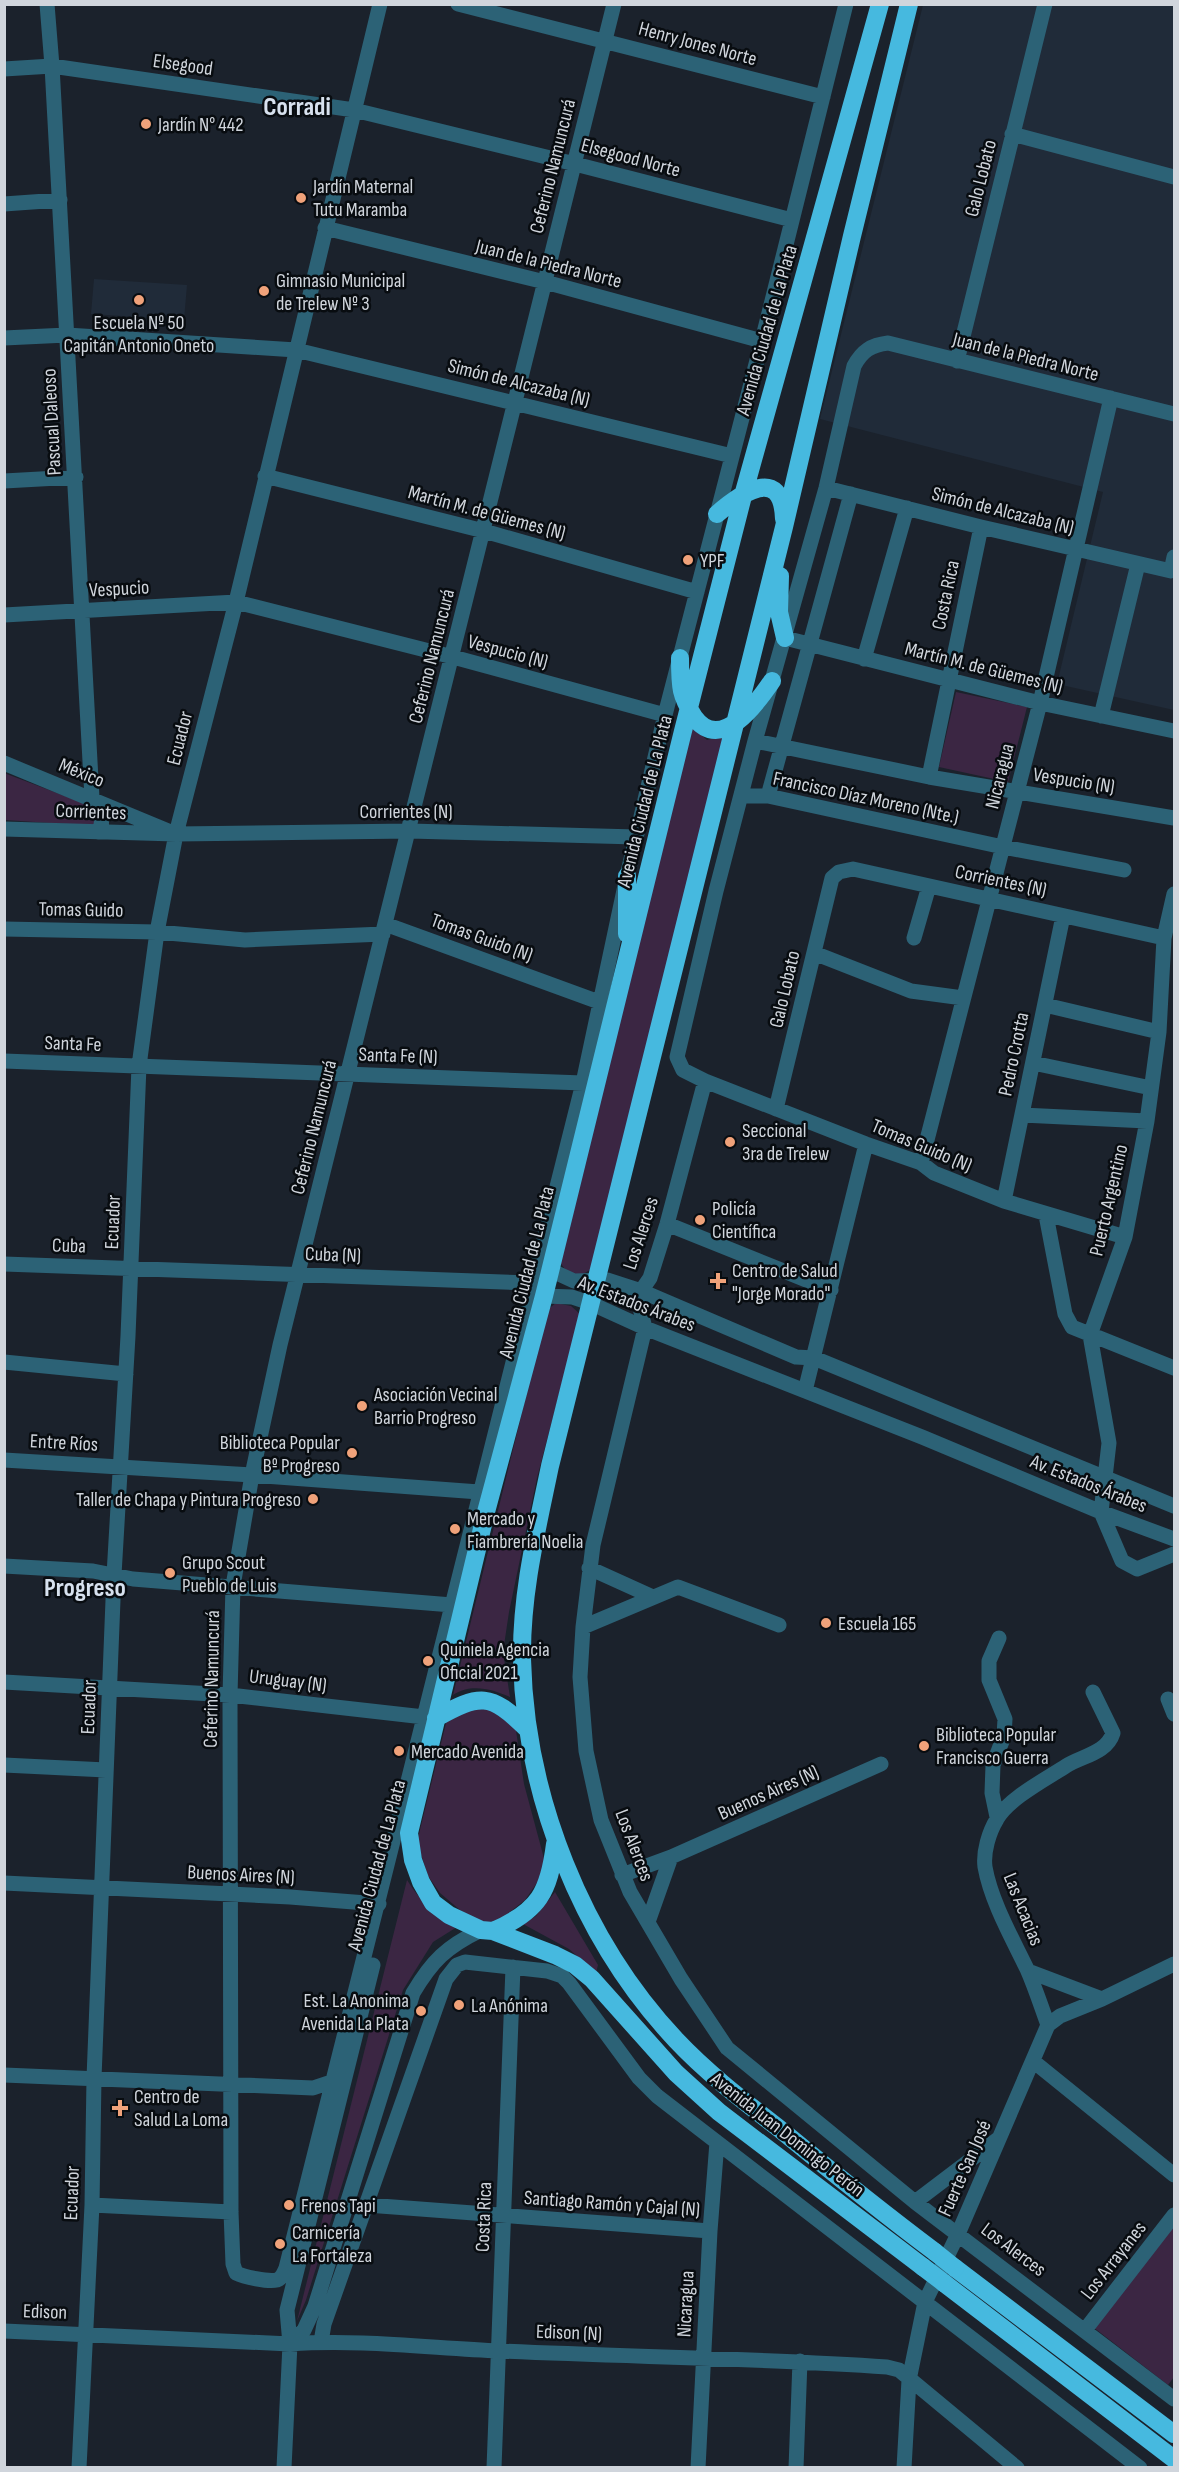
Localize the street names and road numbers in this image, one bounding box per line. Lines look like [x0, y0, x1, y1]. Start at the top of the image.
street label: Henry Jones Norte [636, 17, 759, 71]
street label: Elsegood [151, 49, 214, 81]
street label: Ceferino Namuncurá [525, 97, 581, 236]
street label: Elsegood Norte [579, 133, 683, 183]
street label: Galo Lobato [960, 137, 1002, 219]
street label: Juan de la Piedra Norte [472, 234, 624, 294]
street label: Avenida Ciudad de La Plata [731, 242, 803, 419]
street label: Juan de la Piedra Norte [949, 327, 1101, 387]
street label: Simón de Alcazaba (N) [445, 354, 592, 412]
street label: Pascual Daleoso [37, 368, 67, 476]
street label: Martín M. de Güemes (N) [405, 480, 568, 546]
street label: Simón de Alcazaba (N) [929, 482, 1076, 540]
street label: Costa Rica [927, 558, 965, 632]
street label: Vespucio [88, 575, 150, 603]
street label: Ceferino Namuncurá [404, 587, 460, 726]
street label: Vespucio (N) [465, 630, 551, 674]
street label: Martín M. de Güemes (N) [902, 637, 1065, 699]
street label: Ecuador [162, 709, 198, 768]
street label: Avenida Ciudad de La Plata [612, 713, 678, 891]
street label: Nicaragua [980, 741, 1020, 811]
street label: México [55, 753, 108, 793]
street label: Vespucio (N) [1031, 763, 1116, 799]
street label: Francisco Díaz Moreno (Nte.) [771, 767, 961, 829]
street label: Corrientes [55, 799, 127, 825]
street label: Corrientes (N) [360, 800, 452, 824]
street label: Corrientes (N) [953, 860, 1049, 902]
street label: Tomas Guido [38, 897, 124, 923]
street label: Tomas Guido (N) [427, 908, 536, 967]
street label: Galo Lobato [764, 948, 805, 1030]
street label: Pedro Crotta [993, 1010, 1035, 1098]
street label: Santa Fe [44, 1031, 102, 1057]
street label: Santa Fe (N) [358, 1043, 438, 1069]
street label: Ceferino Namuncurá [286, 1058, 342, 1197]
street label: Tomas Guido (N) [868, 1114, 975, 1178]
street label: Puerto Argentino [1084, 1142, 1133, 1258]
street label: Avenida Ciudad de La Plata [494, 1184, 560, 1362]
street label: Ecuador [100, 1194, 126, 1250]
street label: Los Alerces [618, 1194, 664, 1273]
street label: Cuba [52, 1233, 86, 1259]
street label: Cuba (N) [305, 1242, 361, 1268]
street label: Av. Estados Árabes [574, 1270, 699, 1337]
street label: Entre Ríos [29, 1429, 99, 1457]
street label: Av. Estados Árabes [1026, 1449, 1150, 1518]
street label: Ceferino Namuncurá [199, 1610, 225, 1748]
street label: Uruguay (N) [248, 1664, 328, 1698]
street label: Ecuador [76, 1679, 102, 1735]
street label: Buenos Aires (N) [714, 1760, 822, 1826]
street label: Avenida Ciudad de La Plata [342, 1777, 411, 1954]
street label: Los Alerces [609, 1806, 659, 1885]
street label: Buenos Aires (N) [187, 1860, 295, 1890]
street label: Las Acacias [998, 1869, 1048, 1949]
street label: Avenida Juan Domingo Perón [705, 2067, 869, 2202]
street label: Fuerte San José [933, 2117, 997, 2220]
street label: Ecuador [59, 2165, 85, 2221]
street label: Costa Rica [471, 2181, 497, 2253]
street label: Santiago Ramón y Cajal (N) [523, 2186, 701, 2222]
street label: Los Arrayanes [1076, 2217, 1152, 2304]
street label: Los Alerces [976, 2218, 1051, 2282]
street label: Nicaragua [672, 2270, 700, 2338]
street label: Edison [22, 2299, 67, 2325]
street label: Edison (N) [535, 2320, 602, 2346]

